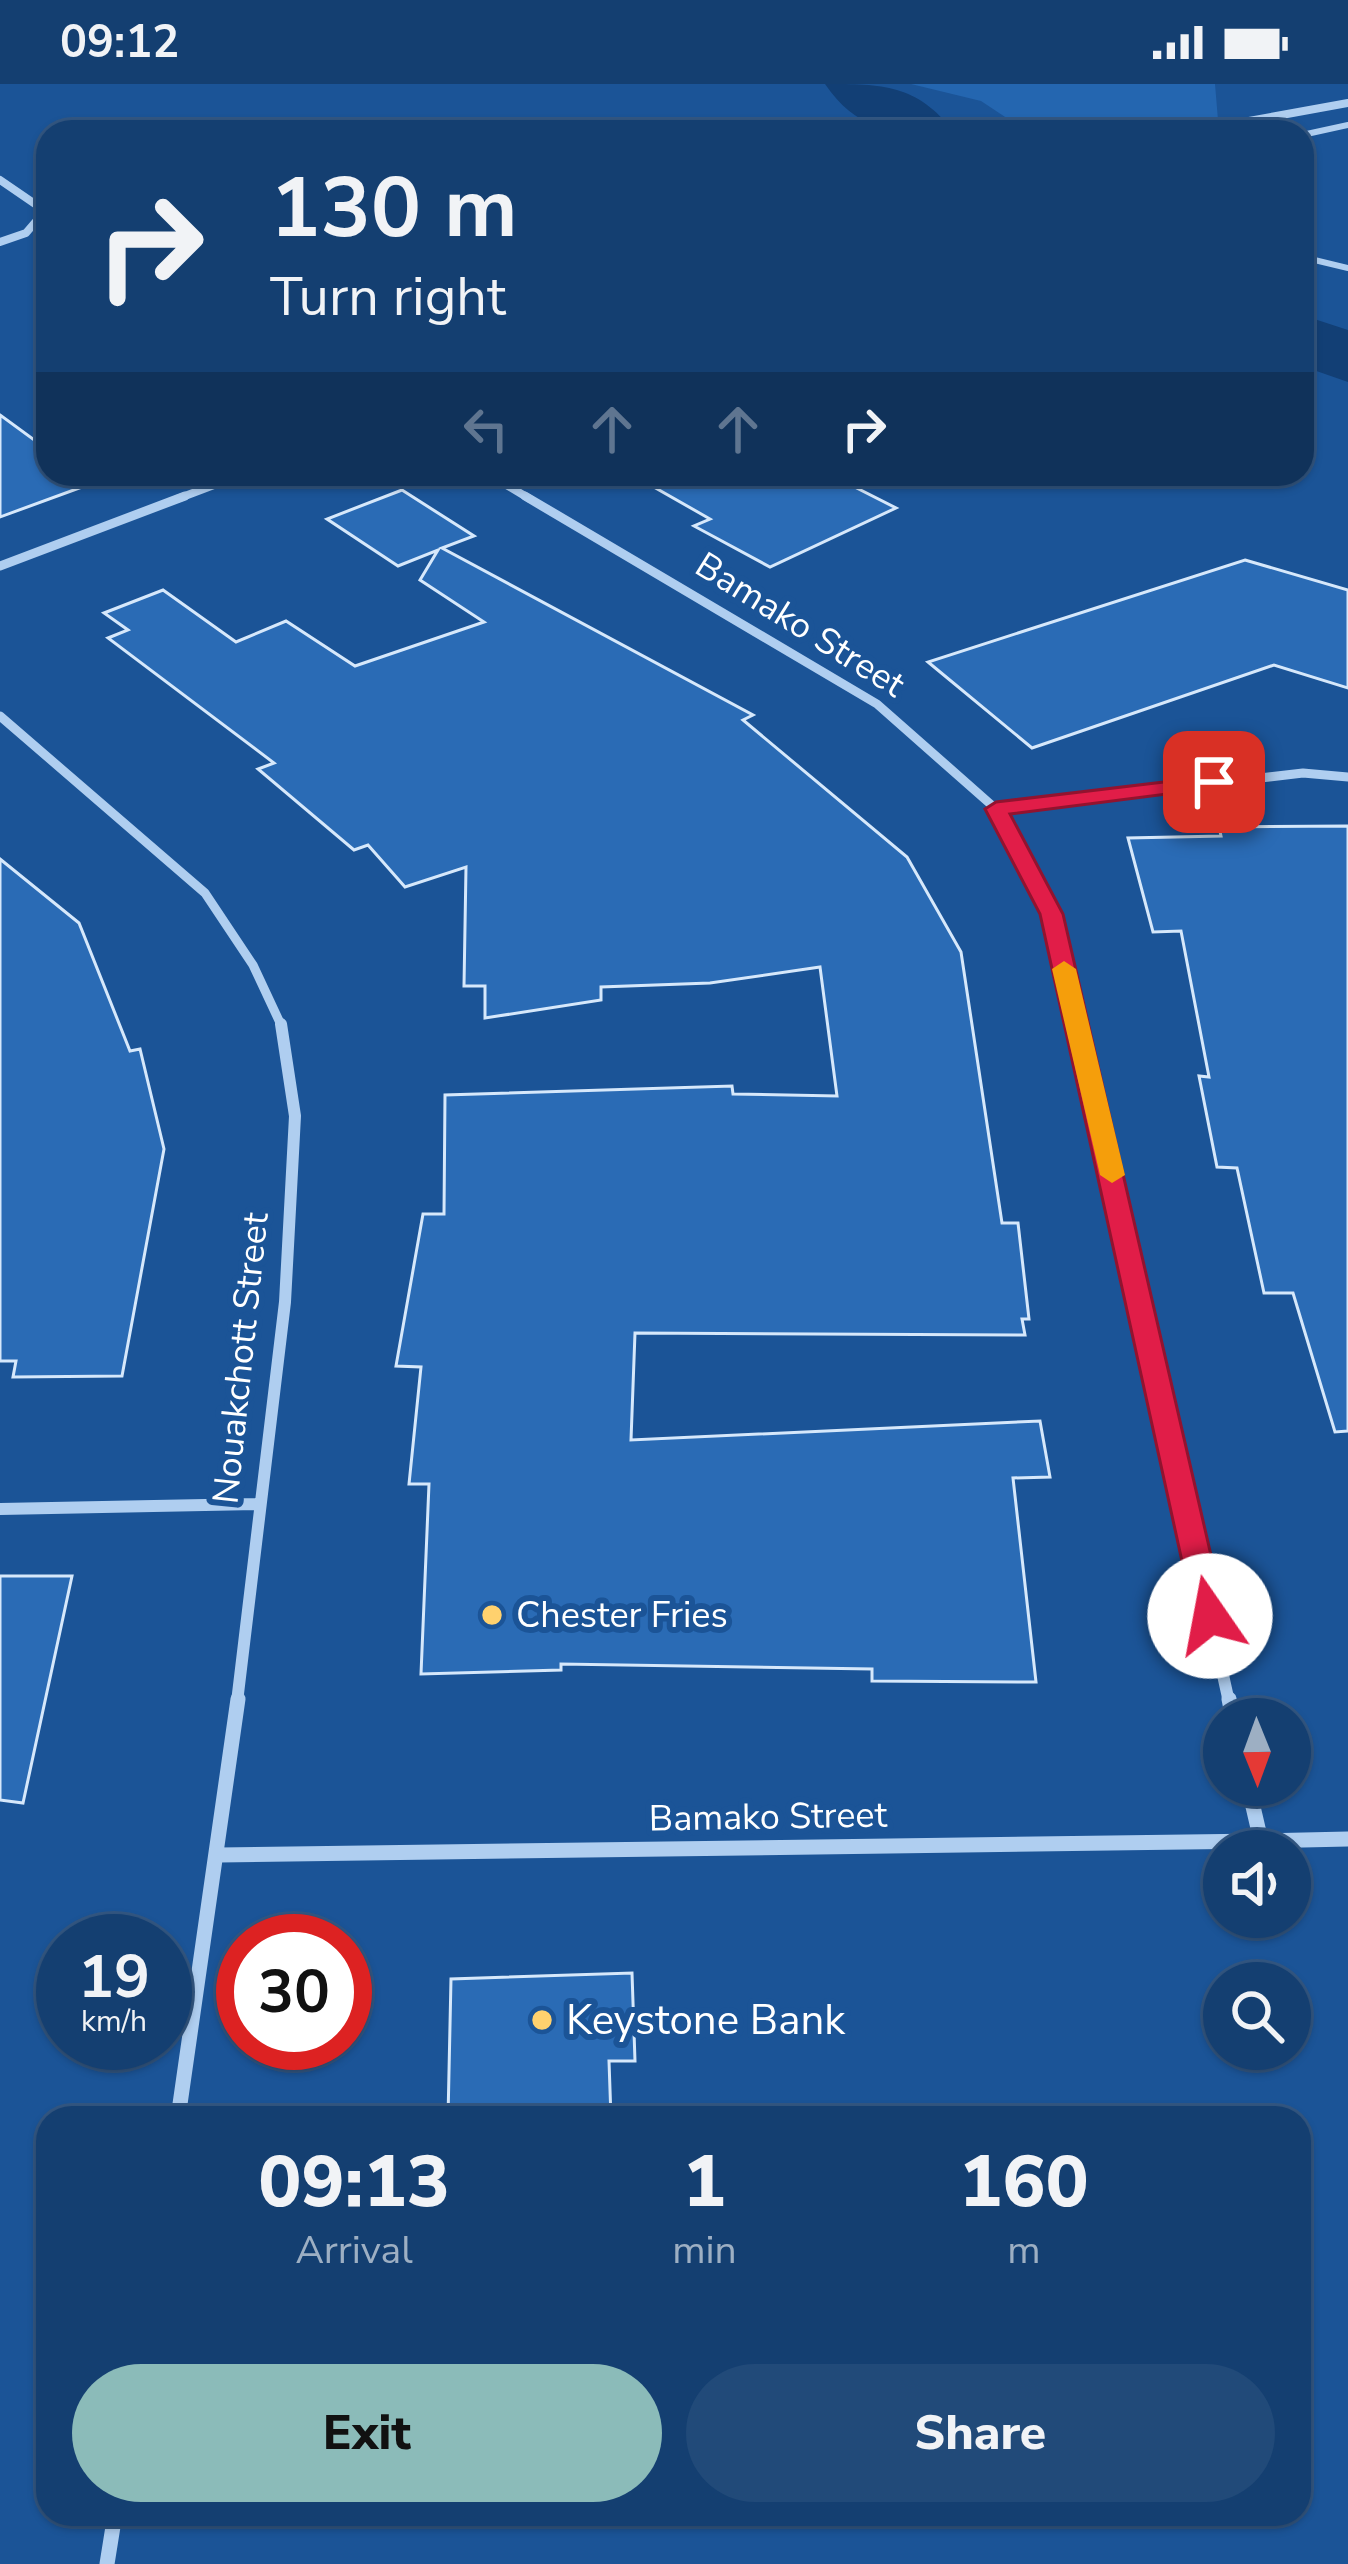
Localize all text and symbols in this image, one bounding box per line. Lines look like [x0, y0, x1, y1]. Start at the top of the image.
text: 09:12 [60, 12, 179, 73]
text: 130 m [270, 151, 518, 266]
icon: right [72, 168, 228, 324]
text: Turn right [270, 260, 506, 334]
icon: left [453, 396, 519, 462]
icon: ahead [579, 396, 645, 462]
icon: ahead [705, 396, 771, 462]
icon: right [831, 396, 897, 462]
street label: Bamako Street [686, 541, 914, 709]
pin [1163, 731, 1265, 833]
icon: arrive [1181, 749, 1247, 815]
street label: Nouakchott Street [201, 1210, 281, 1506]
position arrow [1147, 1553, 1273, 1679]
place label: Chester Fries [516, 1591, 728, 1640]
marker: Chester Fries [479, 1602, 505, 1628]
north arrow [1203, 1698, 1311, 1806]
map controls [1203, 1698, 1311, 2070]
street label: Bamako Street [648, 1790, 888, 1844]
button: sound [1203, 1830, 1311, 1938]
speed limit sign: 30 [216, 1914, 372, 2070]
text: 19 [78, 1936, 150, 2018]
button: search [1203, 1962, 1311, 2070]
place label: Keystone Bank [566, 1992, 846, 2049]
text: km/h [81, 2001, 147, 2042]
marker: Keystone Bank [529, 2007, 555, 2033]
text: 09:13 [258, 2133, 450, 2231]
text: 1 [683, 2133, 726, 2231]
text: 160 [959, 2133, 1089, 2231]
text: Arrival [295, 2224, 413, 2277]
text: min [672, 2224, 737, 2277]
text: m [1007, 2224, 1041, 2277]
button: Exit [72, 2364, 662, 2502]
button: Share [686, 2364, 1275, 2502]

